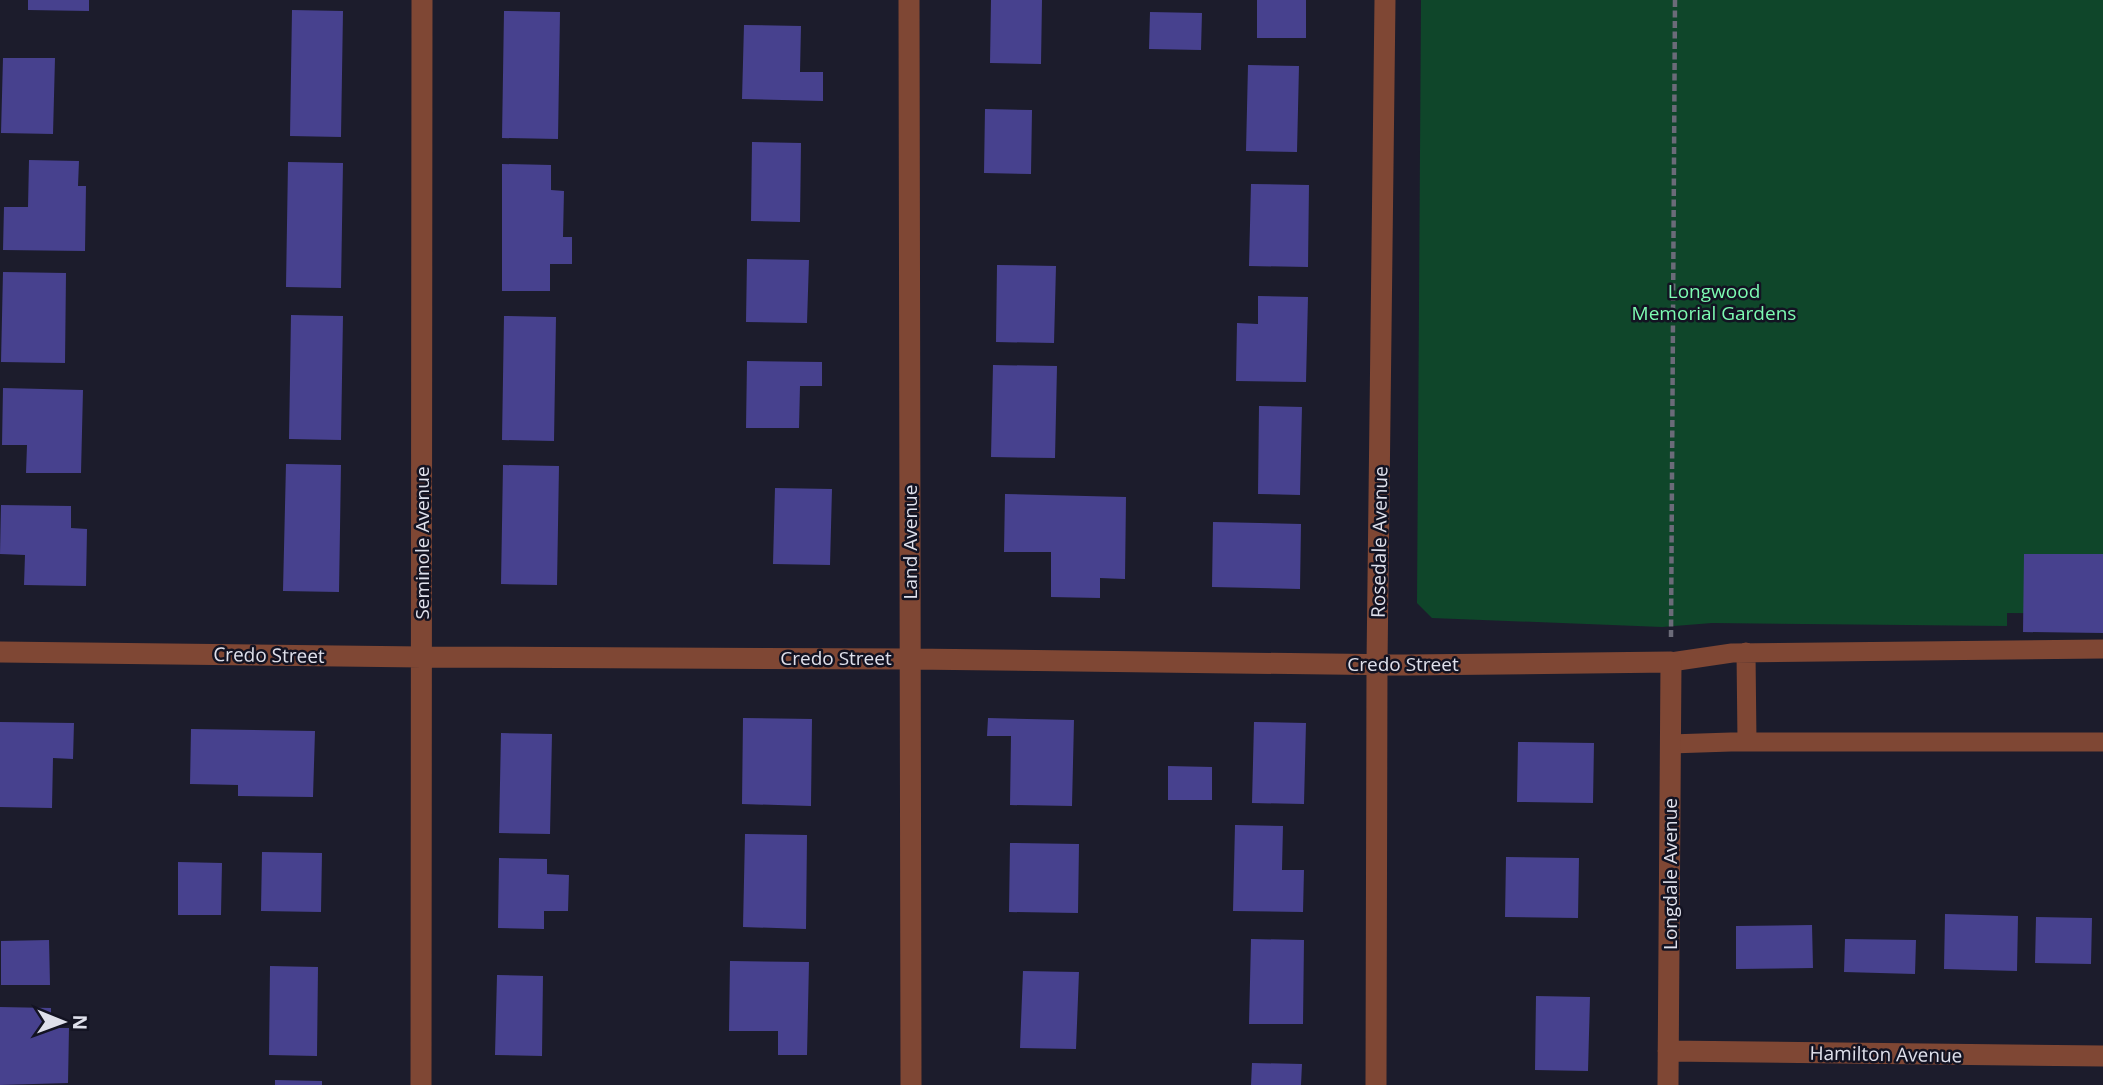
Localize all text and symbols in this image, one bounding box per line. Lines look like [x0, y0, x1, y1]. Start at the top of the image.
park label: Longwood Memorial Gardens [1632, 278, 1796, 326]
street label: Seminole Avenue [409, 466, 435, 620]
street label: Rosedale Avenue [1365, 466, 1393, 618]
street label: Land Avenue [897, 485, 923, 599]
street label: Credo Street [213, 641, 325, 669]
street label: Credo Street [780, 645, 892, 671]
street label: Credo Street [1347, 651, 1459, 677]
street label: Longdale Avenue [1657, 798, 1683, 950]
north arrow [28, 987, 98, 1057]
text: N [67, 1014, 93, 1030]
street label: Hamilton Avenue [1809, 1040, 1963, 1068]

